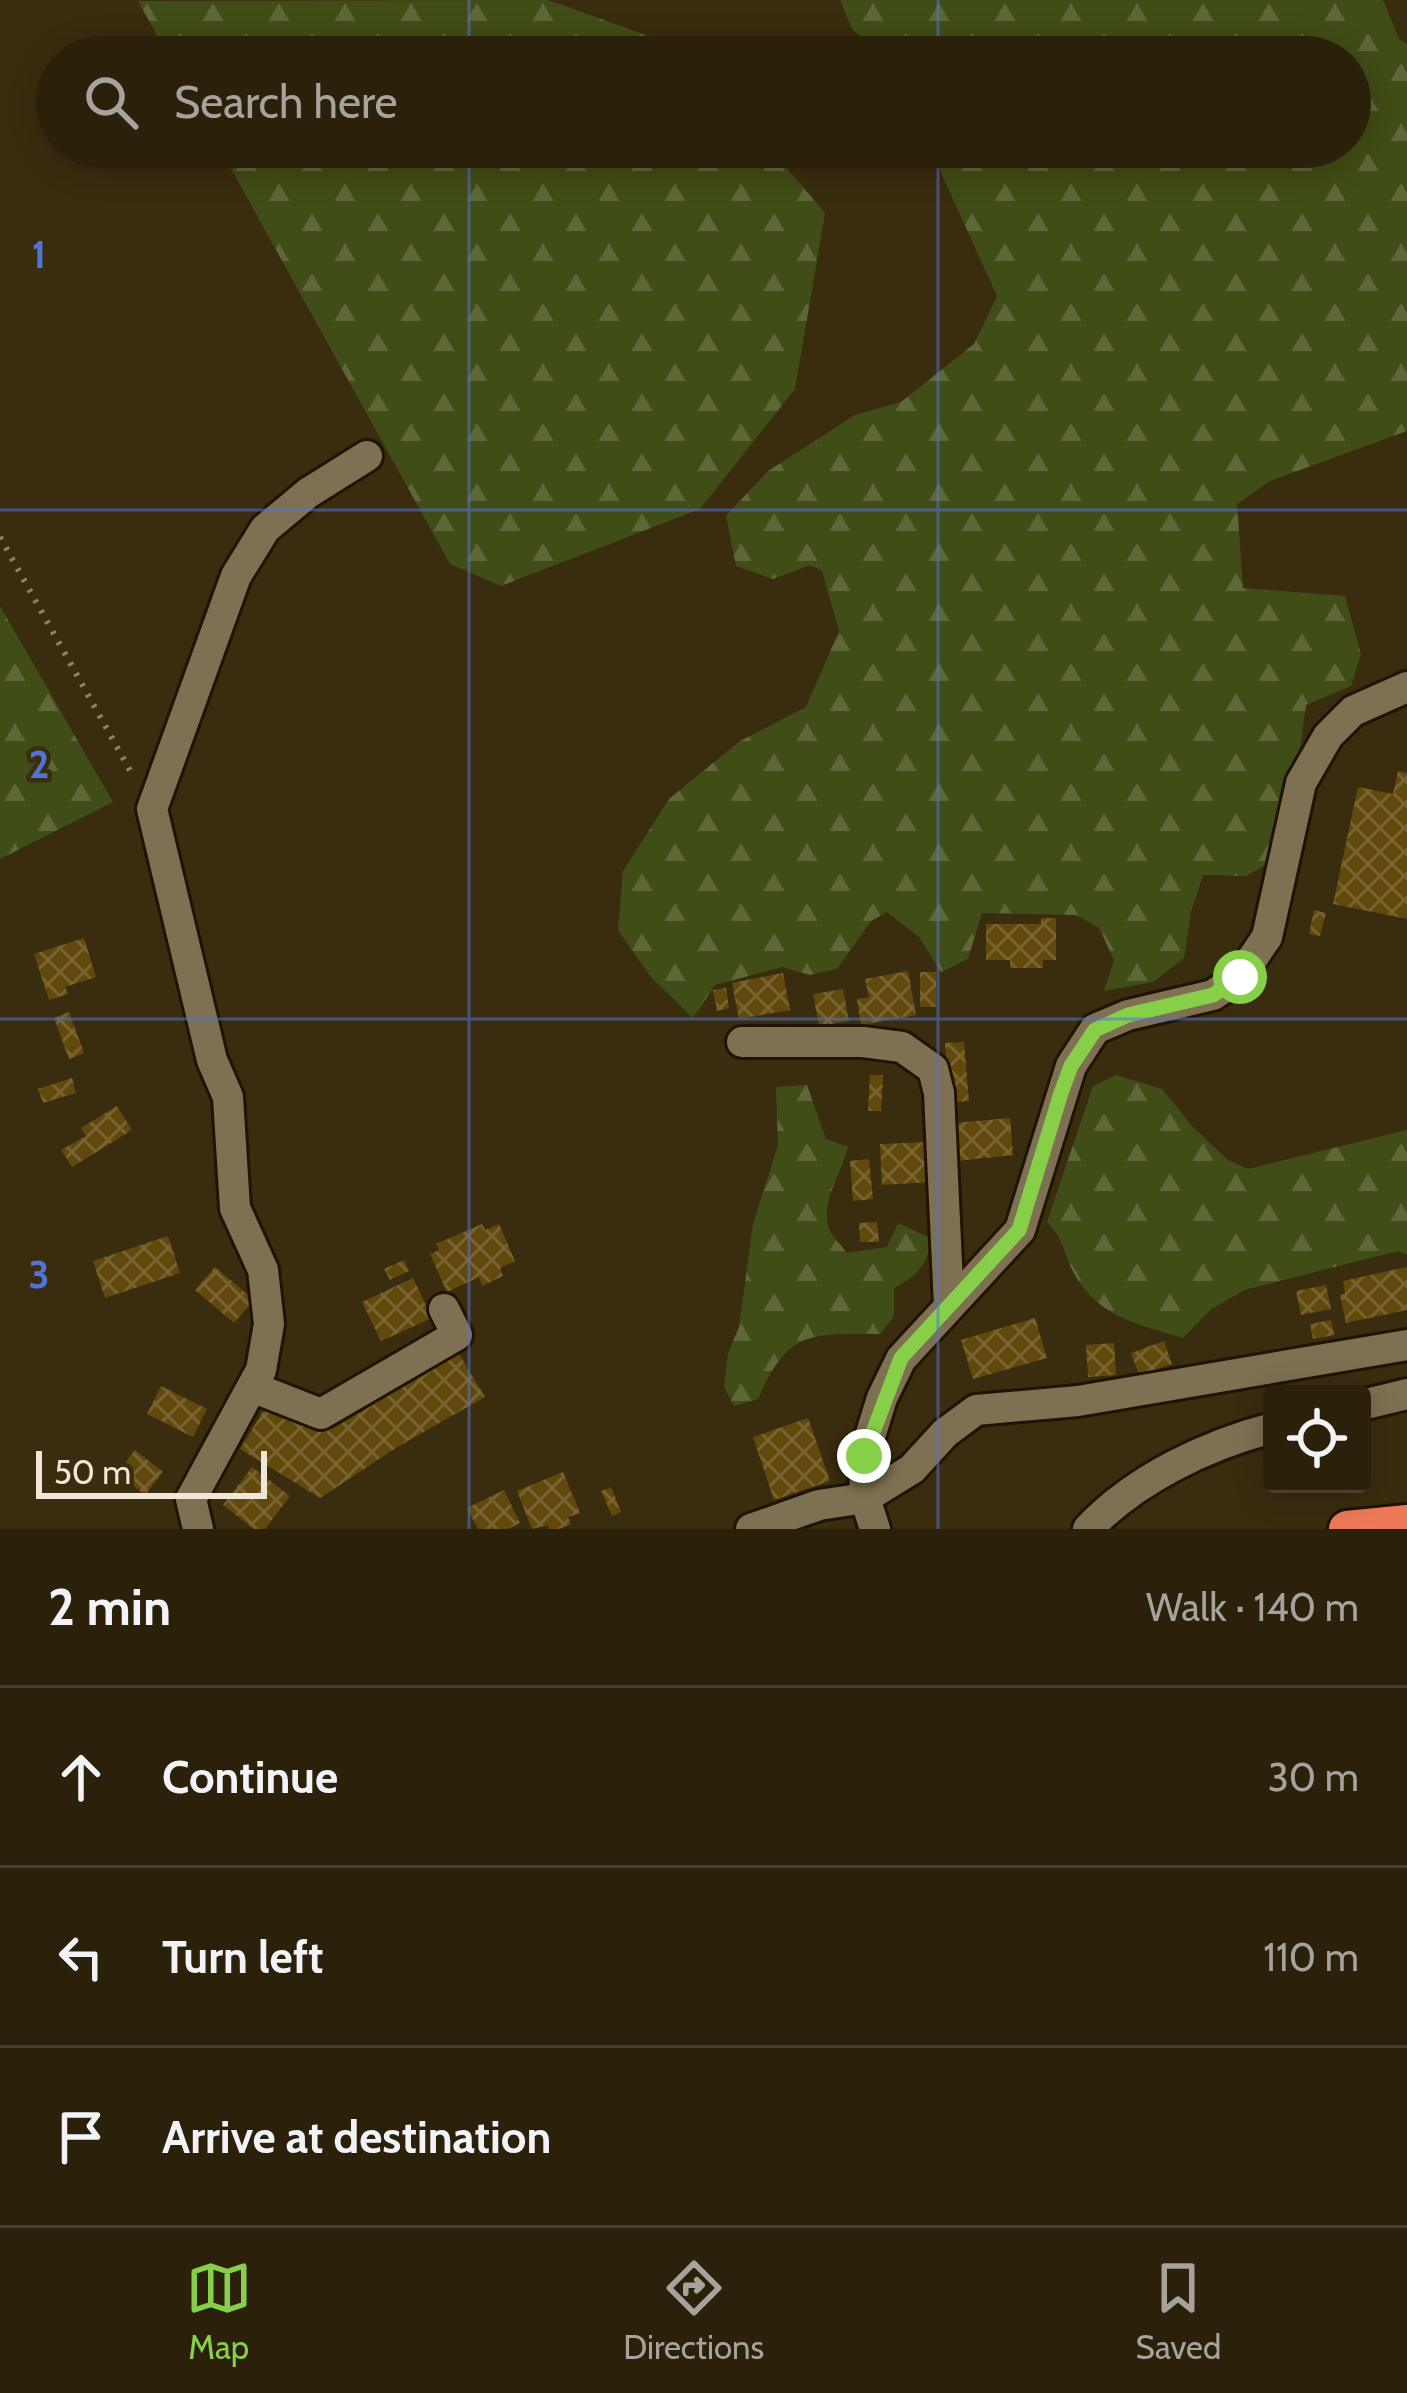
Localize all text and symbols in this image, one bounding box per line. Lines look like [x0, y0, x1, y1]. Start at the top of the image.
search box [36, 36, 1371, 168]
icon: search [78, 69, 144, 135]
text: Search here [174, 75, 398, 129]
text: 1 [32, 230, 46, 278]
text: 2 [29, 740, 49, 788]
route start [1213, 950, 1267, 1004]
text: 3 [28, 1250, 50, 1298]
map controls [1263, 1385, 1371, 1493]
button: locate [1263, 1385, 1371, 1493]
route end [837, 1429, 891, 1483]
scale bar [36, 1445, 267, 1498]
text: 50 m [54, 1452, 131, 1492]
text: 2 min [48, 1576, 171, 1638]
text: Walk · 140 m [1146, 1583, 1359, 1631]
icon: ahead [48, 1744, 114, 1810]
text: Continue [162, 1750, 338, 1804]
text: 30 m [1268, 1753, 1359, 1801]
icon: left [48, 1924, 114, 1990]
text: Turn left [162, 1930, 324, 1984]
text: 110 m [1263, 1933, 1359, 1981]
icon: arrive [48, 2104, 114, 2170]
text: Arrive at destination [162, 2110, 551, 2164]
tab: Map [186, 2255, 252, 2367]
tab: Directions [623, 2255, 764, 2367]
tab: Saved [1136, 2255, 1221, 2367]

